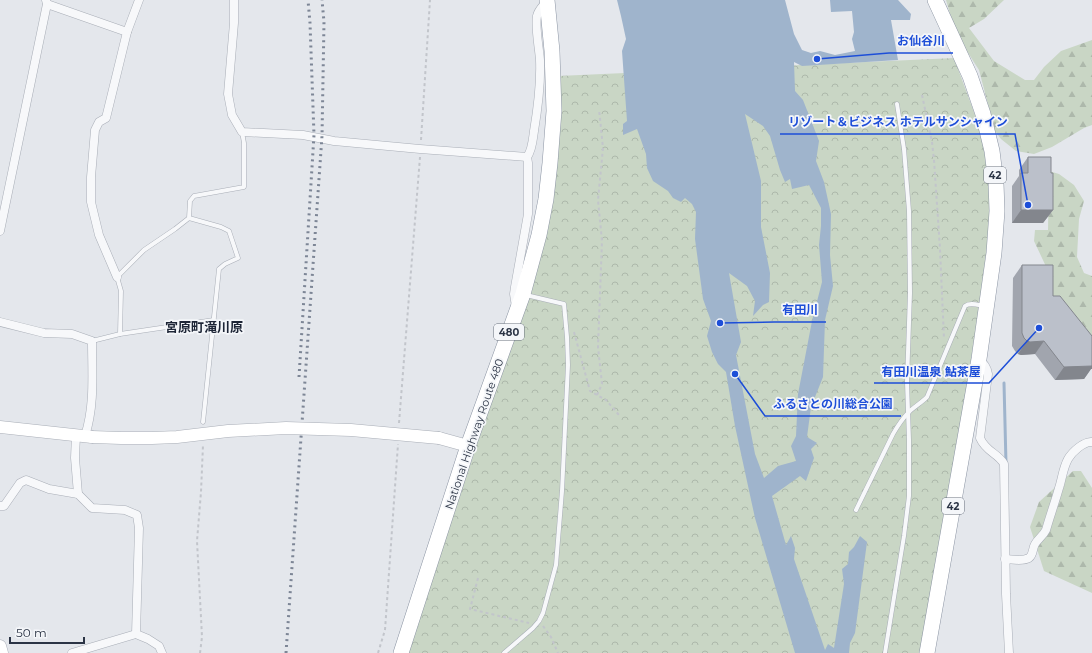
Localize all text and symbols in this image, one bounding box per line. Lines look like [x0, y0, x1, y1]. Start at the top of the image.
callout: お仙谷川 [889, 29, 953, 53]
text: お仙谷川 [897, 33, 945, 48]
callout: リゾート＆ビジネス ホテルサンシャイン [780, 110, 1015, 134]
text: リゾート＆ビジネス ホテルサンシャイン [788, 114, 1008, 129]
road number: 42 [984, 167, 1006, 183]
callout: 有田川 [774, 298, 826, 322]
text: 有田川 [782, 302, 818, 317]
district label: 宮原町滝川原 [165, 319, 243, 335]
road number: 480 [494, 324, 524, 340]
street label: National Highway Route 480 [442, 357, 506, 511]
callout: 有田川温泉 鮎茶屋 [874, 359, 989, 383]
text: 有田川温泉 鮎茶屋 [881, 364, 981, 379]
callout: ふるさとの川総合公園 [765, 392, 901, 416]
text: ふるさとの川総合公園 [773, 396, 893, 411]
road number: 42 [942, 498, 964, 514]
scale bar [10, 619, 84, 645]
text: 50 m [16, 625, 47, 640]

